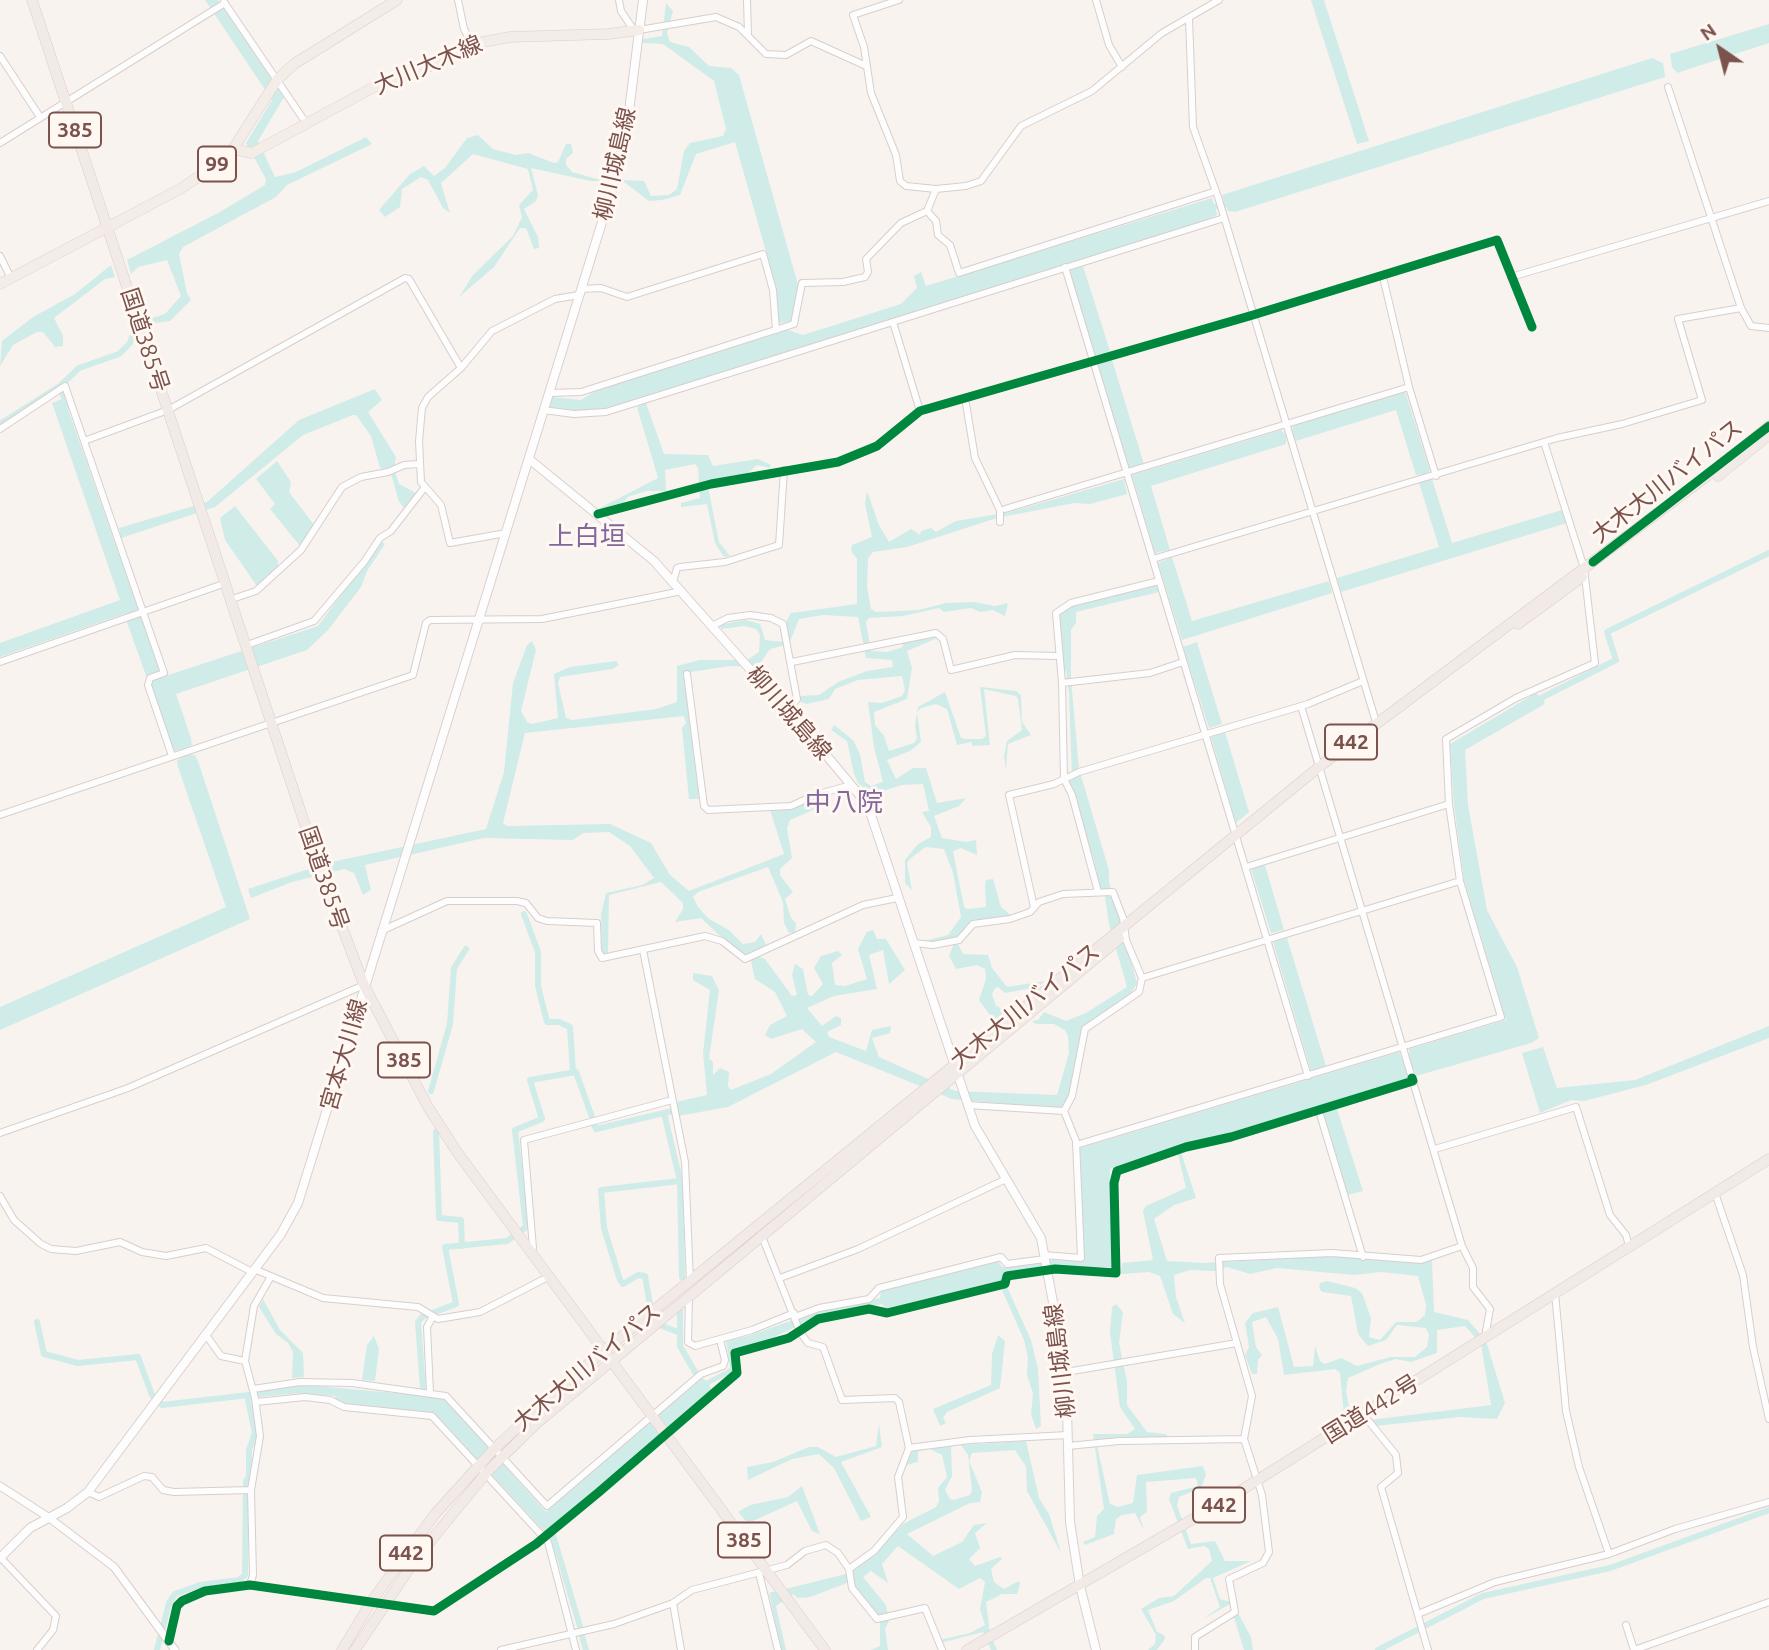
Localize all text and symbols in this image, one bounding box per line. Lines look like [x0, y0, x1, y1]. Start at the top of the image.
north arrow [1685, 14, 1755, 84]
text: N [1696, 19, 1720, 45]
street label: 大川大木線 [370, 30, 486, 100]
street label: 柳川城島線 [589, 105, 641, 223]
road number: 385 [49, 113, 101, 148]
road number: 99 [198, 146, 236, 182]
street label: 国道385号 [115, 284, 175, 396]
street label: 大木大川バイパス [1586, 413, 1748, 549]
district label: 上白垣 [548, 520, 626, 552]
street label: 柳川城島線 [741, 661, 837, 765]
road number: 442 [1325, 724, 1377, 760]
district label: 中八院 [805, 786, 883, 818]
street label: 国道385号 [293, 822, 355, 934]
street label: 大木大川バイパス [945, 937, 1105, 1075]
street label: 宮本大川線 [315, 996, 373, 1114]
road number: 385 [378, 1042, 430, 1078]
street label: 大木大川バイパス [508, 1297, 666, 1437]
street label: 柳川城島線 [1039, 1302, 1081, 1420]
street label: 国道442号 [1318, 1369, 1424, 1449]
road number: 442 [1193, 1488, 1245, 1522]
road number: 385 [718, 1522, 770, 1558]
road number: 442 [380, 1536, 432, 1570]

